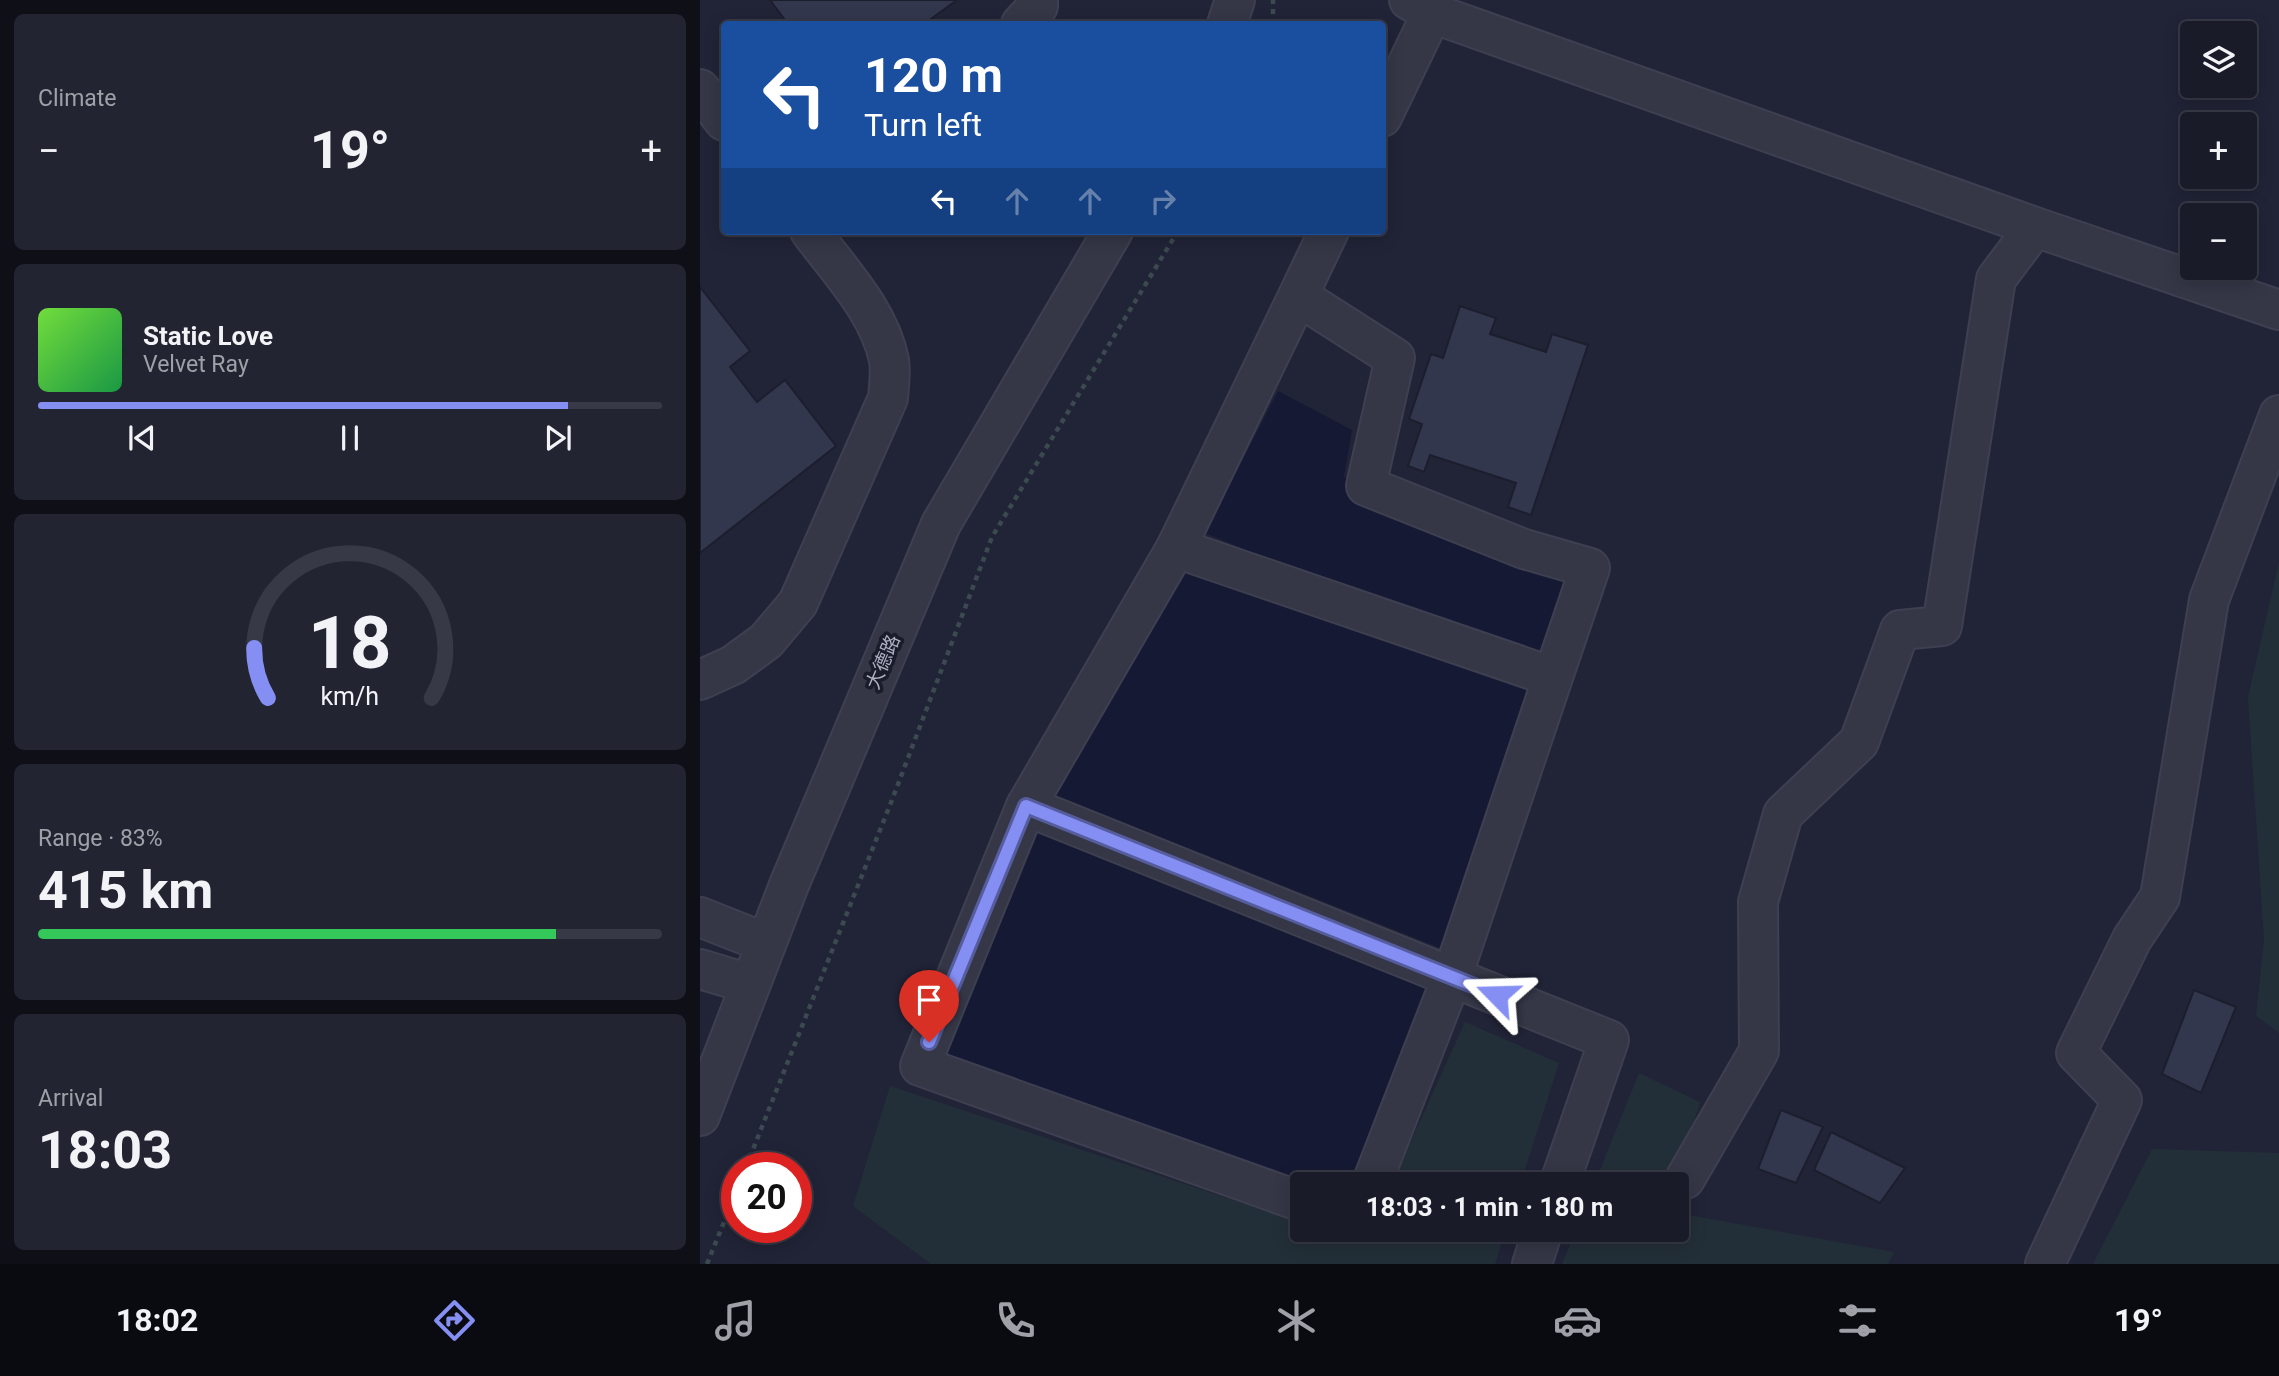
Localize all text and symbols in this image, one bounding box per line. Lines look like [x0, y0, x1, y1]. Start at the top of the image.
map controls [2180, 21, 2257, 280]
button: layers [2180, 21, 2257, 98]
text: 120 m [864, 47, 1003, 104]
icon: left [749, 49, 840, 140]
text: Climate [38, 85, 117, 112]
text: Turn left [864, 106, 982, 144]
button: + [2180, 112, 2257, 189]
text: 19° [310, 120, 390, 181]
text: − [38, 129, 60, 173]
text: + [640, 129, 662, 173]
icon: left [925, 182, 963, 220]
icon: ahead [998, 182, 1036, 220]
icon: ahead [1071, 182, 1109, 220]
icon: right [1144, 182, 1182, 220]
button: − [2180, 203, 2257, 280]
text: Static Love [143, 321, 273, 351]
text: Velvet Ray [143, 351, 249, 378]
icon: previous [123, 419, 161, 457]
icon: pause [331, 419, 369, 457]
icon: next [539, 419, 577, 457]
text: 18 [308, 600, 392, 686]
street label: 大德路 [861, 631, 905, 693]
text: km/h [321, 682, 379, 711]
text: Range · 83% [38, 825, 163, 852]
text: 415 km [38, 860, 213, 921]
position arrow [1460, 958, 1534, 1032]
pin [899, 970, 959, 1042]
icon: arrive [910, 981, 948, 1019]
text: Arrival [38, 1085, 103, 1112]
text: 18:03 [38, 1120, 172, 1181]
speed limit sign: 20 [721, 1152, 812, 1243]
text: 18:03 · 1 min · 180 m [1366, 1192, 1613, 1222]
icon: directions [430, 1296, 479, 1345]
icon: music [711, 1296, 760, 1345]
icon: phone [991, 1296, 1040, 1345]
icon: climate [1272, 1296, 1321, 1345]
icon: car [1553, 1296, 1602, 1345]
icon: filters [1833, 1296, 1882, 1345]
text: 18:02 [116, 1301, 198, 1339]
text: 19° [2114, 1301, 2163, 1339]

